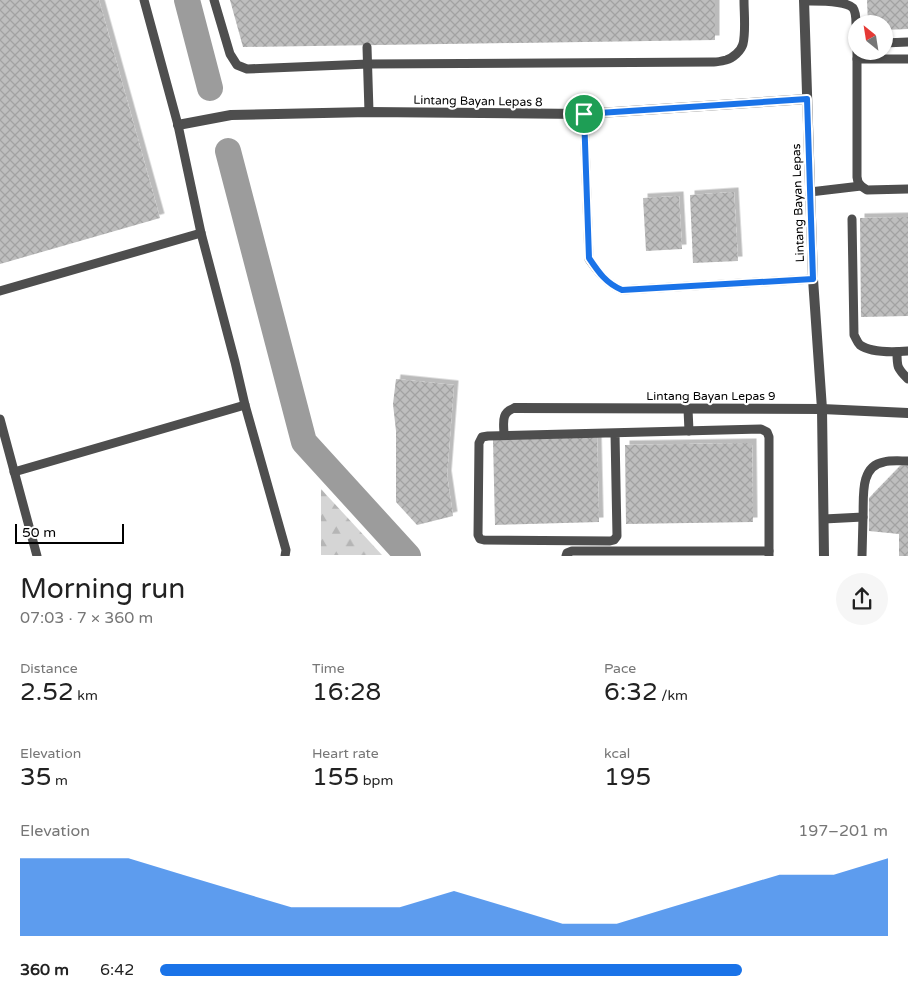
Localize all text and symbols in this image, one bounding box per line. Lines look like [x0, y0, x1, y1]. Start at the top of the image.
north arrow [848, 15, 892, 60]
map controls [848, 15, 893, 60]
street label: Lintang Bayan Lepas 8 [413, 93, 543, 109]
pin [563, 93, 605, 135]
icon: arrive [570, 100, 598, 128]
street label: Lintang Bayan Lepas [789, 143, 807, 263]
street label: Lintang Bayan Lepas 9 [646, 389, 776, 403]
scale bar [15, 520, 124, 544]
text: 50 m [22, 524, 56, 541]
text: Morning run [20, 572, 185, 606]
button: share [836, 573, 888, 625]
text: 07:03 · 7 × 360 m [20, 608, 153, 628]
text: Distance [20, 660, 78, 677]
text: Time [312, 660, 345, 677]
text: Pace [604, 660, 636, 677]
text: 2.52 [20, 677, 74, 707]
text: 16:28 [312, 677, 381, 707]
text: 6:32 [604, 677, 658, 707]
text: km [74, 687, 98, 704]
text: /km [658, 687, 688, 704]
text: Elevation [20, 745, 81, 762]
text: Heart rate [312, 745, 379, 762]
text: kcal [604, 745, 630, 762]
text: 35 [20, 762, 51, 792]
text: 155 [312, 762, 359, 792]
text: 195 [604, 762, 651, 792]
text: m [51, 772, 68, 789]
text: bpm [359, 772, 393, 789]
text: Elevation [20, 821, 90, 841]
text: 197–201 m [798, 821, 888, 841]
text: 360 m [20, 960, 69, 980]
text: 6:42 [100, 960, 134, 980]

